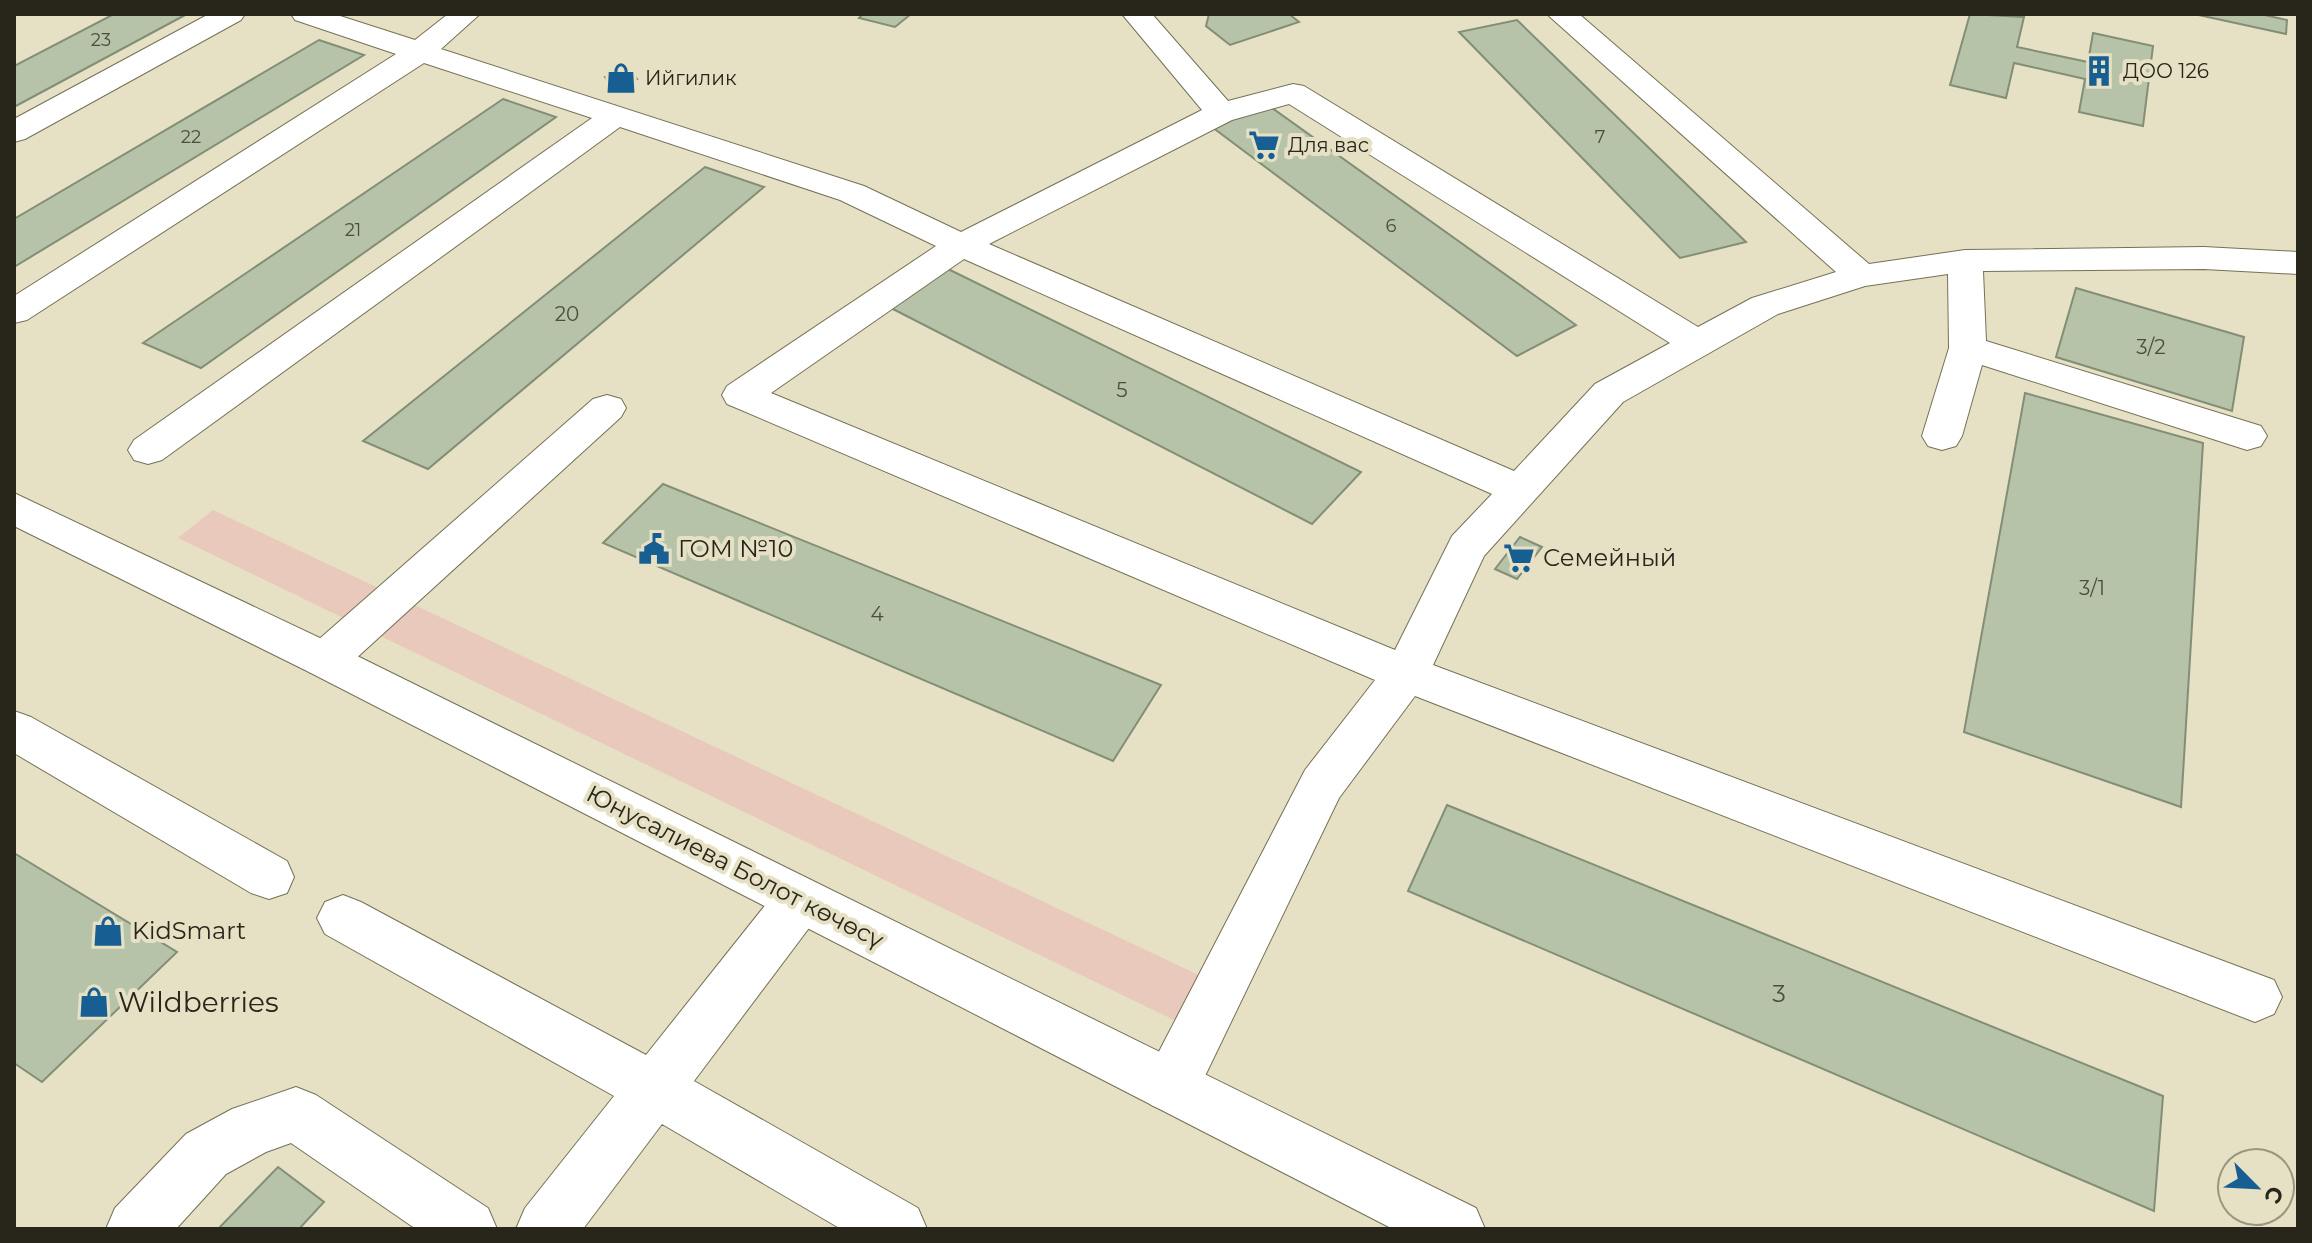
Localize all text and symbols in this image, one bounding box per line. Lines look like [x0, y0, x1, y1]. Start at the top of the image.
house number: 23 [91, 29, 111, 51]
building icon: ДОО 126 [2082, 54, 2116, 88]
place label: ДОО 126 [2123, 59, 2209, 83]
shop icon: Ийгилик [604, 61, 638, 95]
place label: Ийгилик [645, 66, 737, 90]
house number: 22 [181, 126, 201, 148]
house number: 7 [1595, 126, 1605, 148]
supermarket icon: Для вас [1247, 128, 1281, 162]
place label: Для вас [1288, 133, 1369, 157]
house number: 6 [1386, 215, 1397, 237]
house number: 21 [345, 219, 361, 241]
house number: 20 [555, 302, 579, 326]
house number: 3/2 [2136, 335, 2166, 359]
house number: 5 [1116, 378, 1128, 402]
public building icon: ГОМ №10 [637, 532, 671, 566]
place label: ГОМ №10 [678, 534, 793, 563]
supermarket icon: Семейный [1502, 541, 1536, 575]
place label: Семейный [1543, 543, 1676, 572]
house number: 3/1 [2079, 576, 2105, 600]
house number: 4 [870, 602, 884, 626]
street label: Юнусалиева Болот көчөсү [582, 779, 889, 955]
shop icon: KidSmart [91, 914, 125, 948]
place label: KidSmart [132, 916, 246, 945]
house number: 3 [1772, 979, 1786, 1008]
shop icon: Wildberries [77, 985, 111, 1019]
place label: Wildberries [118, 985, 279, 1019]
north arrow [2216, 1147, 2296, 1227]
text: С [2258, 1182, 2289, 1208]

